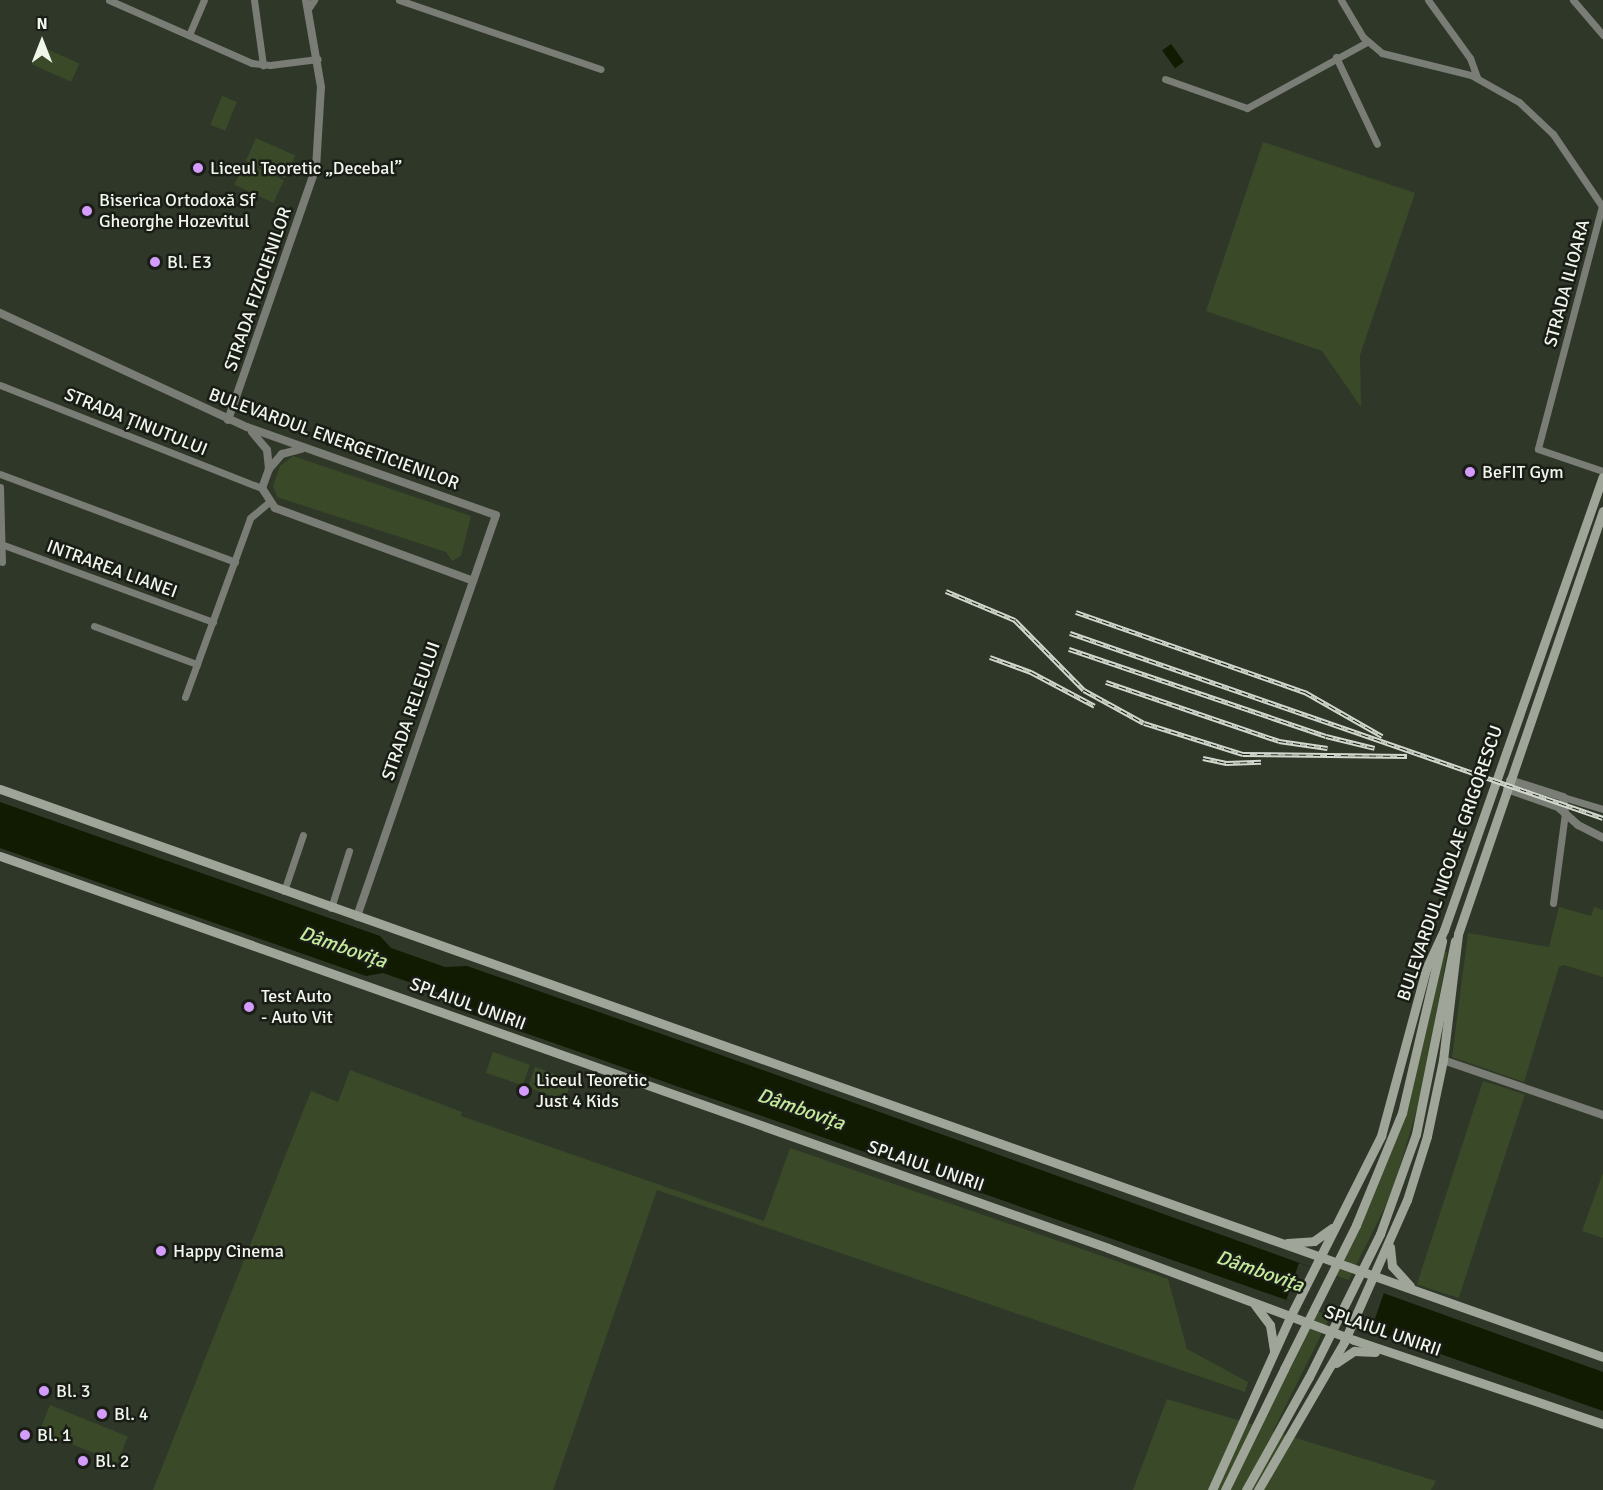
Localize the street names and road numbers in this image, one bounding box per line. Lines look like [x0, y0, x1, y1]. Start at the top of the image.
street label: STRADA FIZICIENILOR [220, 204, 296, 374]
street label: STRADA ILIOARA [1540, 217, 1594, 349]
street label: STRADA ȚINUTULUI [61, 383, 211, 461]
street label: BULEVARDUL ENERGETICIENILOR [206, 384, 462, 494]
street label: INTRAREA LIANEI [44, 535, 180, 603]
street label: STRADA RELEULUI [377, 639, 445, 783]
street label: BULEVARDUL NICOLAE GRIGORESCU [1393, 722, 1507, 1004]
street label: SPLAIUL UNIRII [407, 973, 529, 1035]
street label: SPLAIUL UNIRII [865, 1136, 987, 1196]
street label: SPLAIUL UNIRII [1322, 1301, 1444, 1361]

